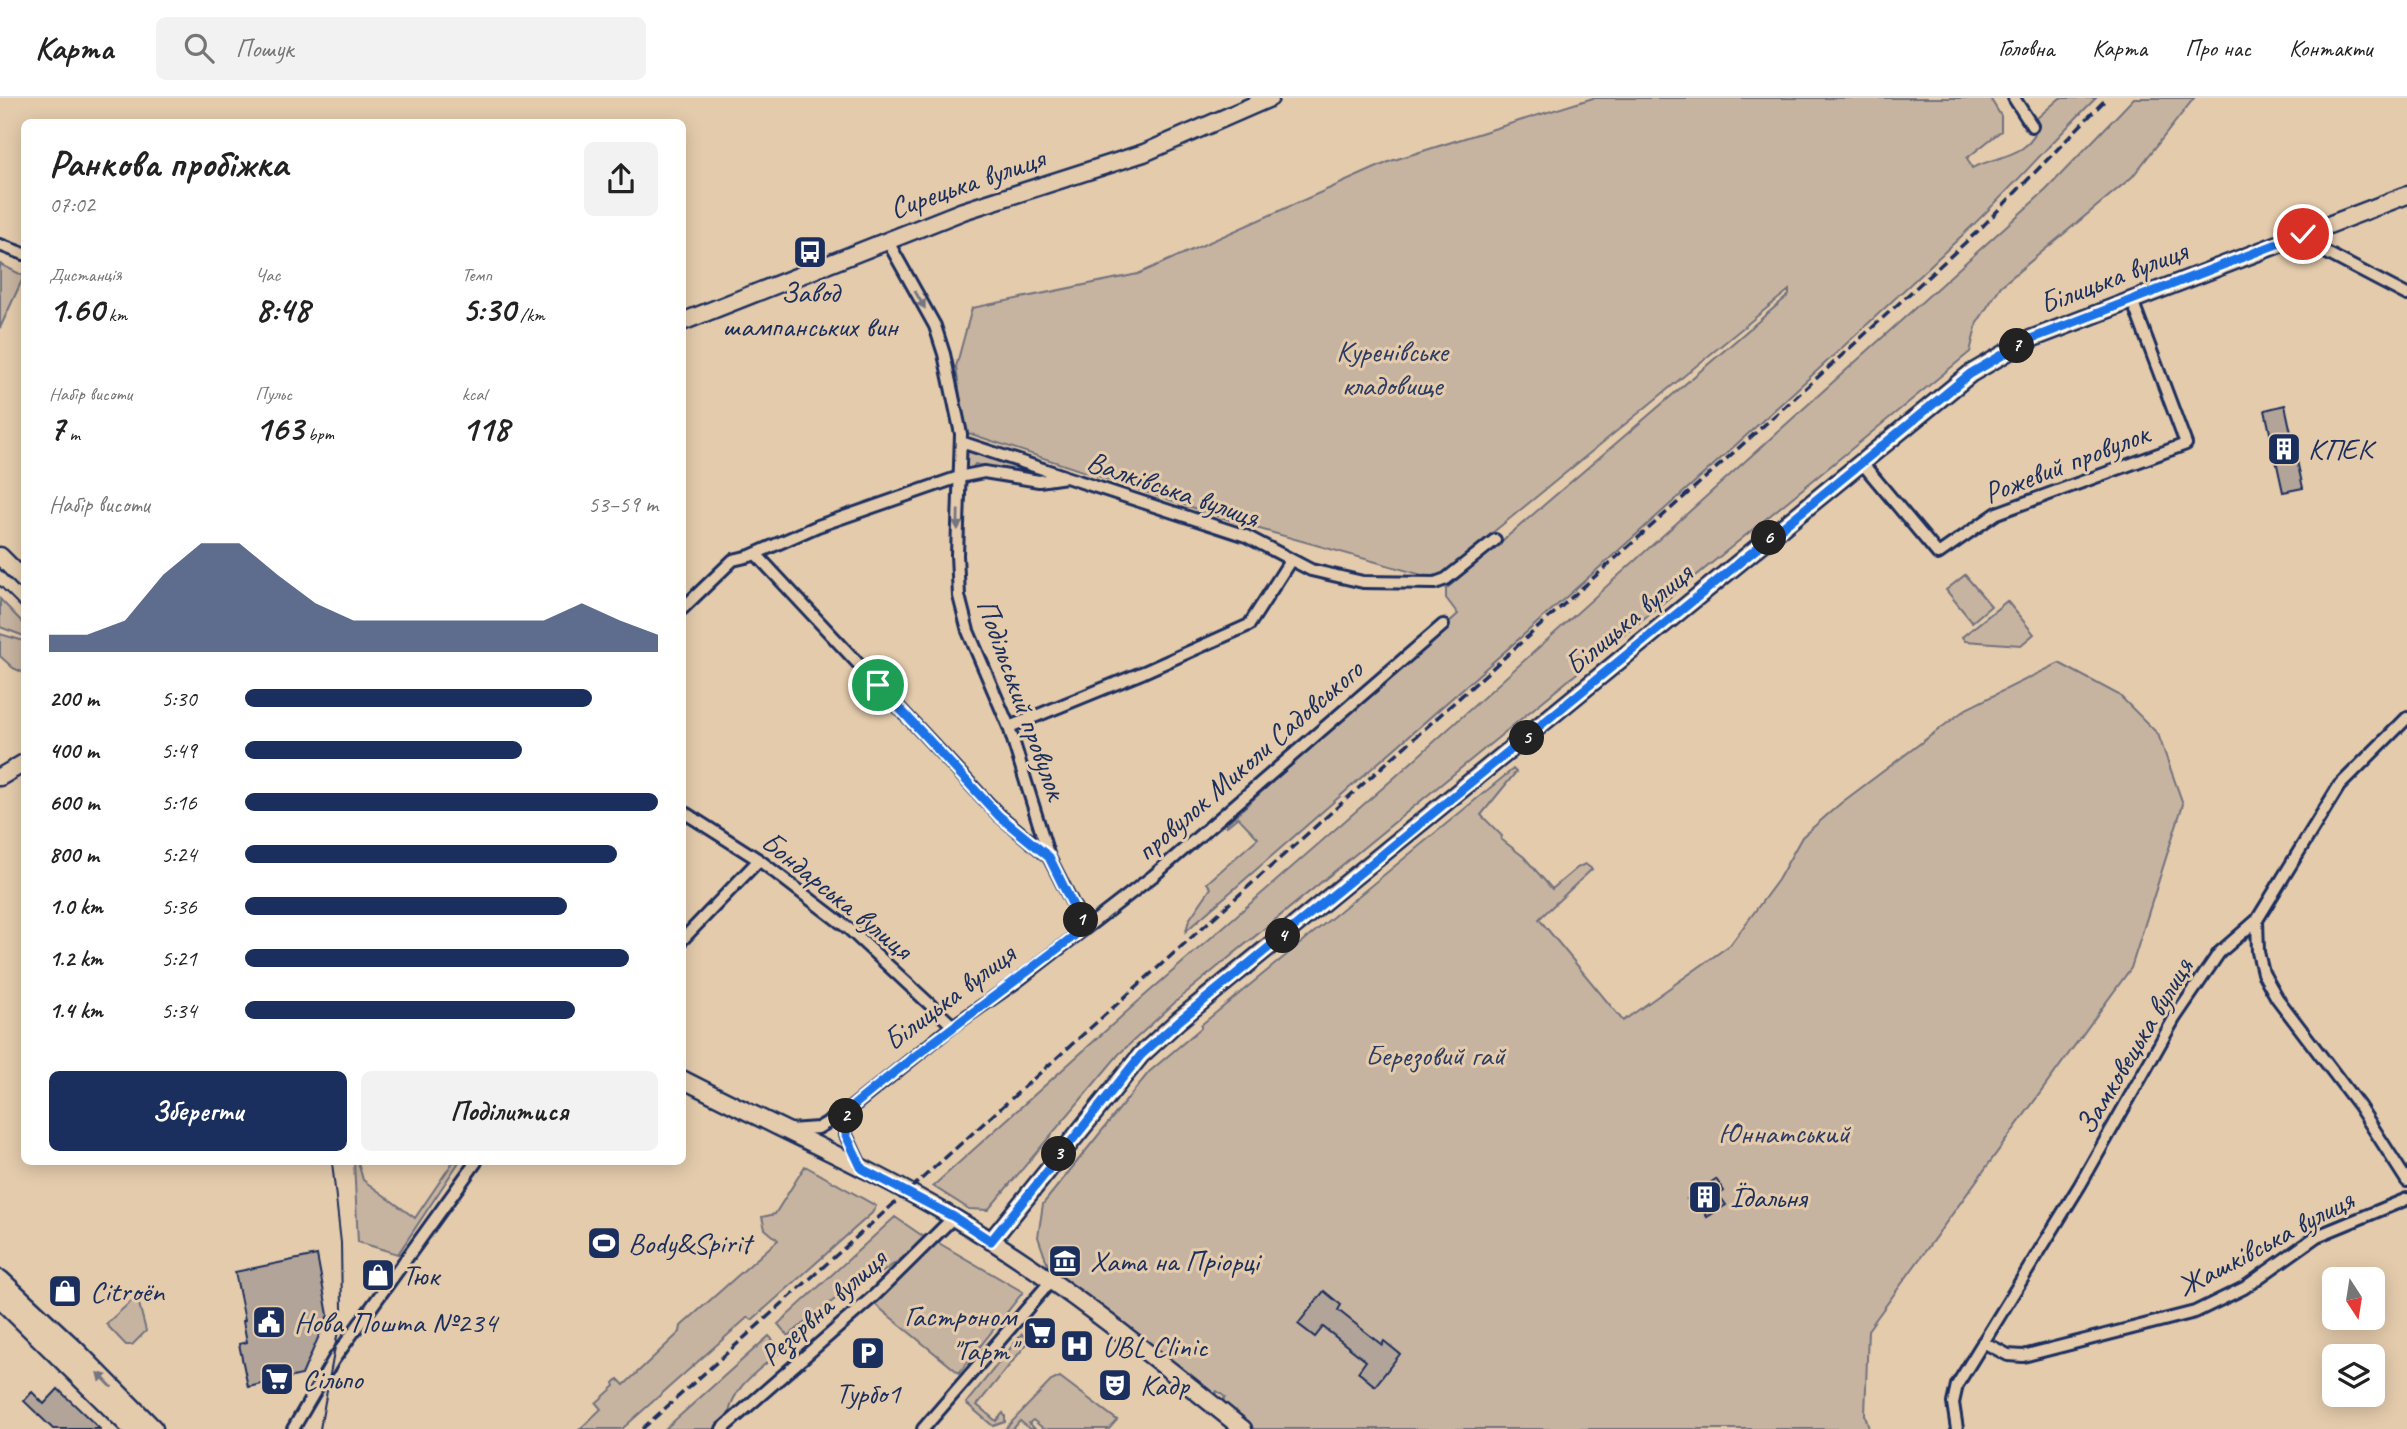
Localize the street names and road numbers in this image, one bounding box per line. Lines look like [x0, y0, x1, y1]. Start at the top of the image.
street label: Сирецька вулиця [885, 138, 1052, 227]
street label: Білицька вулиця [2034, 231, 2195, 323]
street label: Рожевий провулок [1978, 413, 2156, 512]
street label: Валківська вулиця [1082, 442, 1265, 537]
street label: Білицька вулиця [1556, 553, 1702, 683]
street label: Подільський провулок [968, 594, 1077, 806]
street label: провулок Миколи Садовського [1127, 650, 1372, 869]
street label: Бондарська вулиця [754, 822, 923, 969]
street label: Білицька вулиця [876, 934, 1024, 1059]
street label: Замковецька вулиця [2066, 950, 2202, 1141]
street label: Жашківська вулиця [2170, 1180, 2361, 1306]
street label: Резервна вулиця [752, 1238, 896, 1374]

